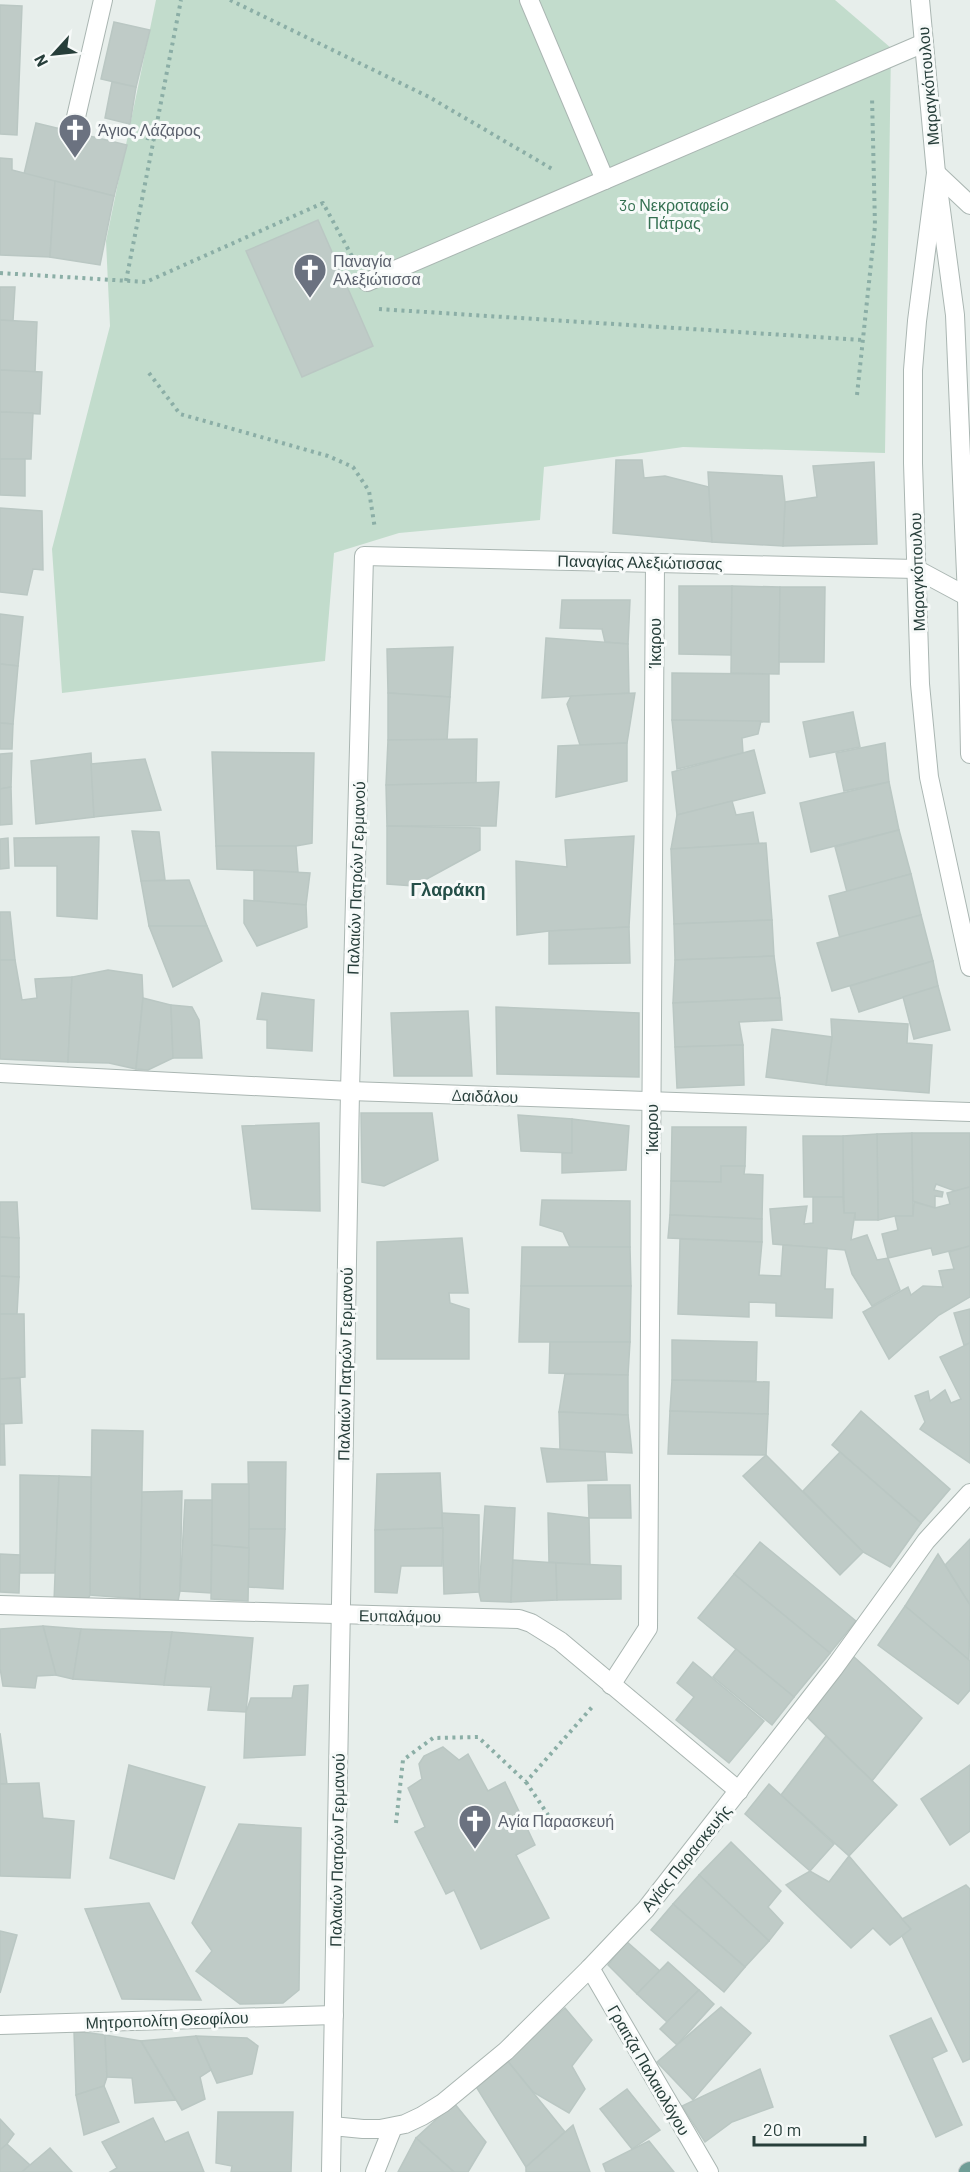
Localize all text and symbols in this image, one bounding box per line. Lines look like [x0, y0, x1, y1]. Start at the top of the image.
north arrow [24, 24, 84, 84]
street label: Μαραγκόπουλου [913, 26, 942, 146]
text: N [29, 52, 51, 70]
church icon: Άγιος Λάζαρος [57, 112, 93, 159]
place label: Άγιος Λάζαρος [98, 120, 201, 140]
park label: 3o Νεκροταφείο Πάτρας [619, 195, 729, 232]
place label: Παναγία Αλεξιώτισσα [333, 251, 421, 289]
church icon: Παναγία Αλεξιώτισσα [292, 252, 328, 299]
street label: Μαραγκόπουλου [905, 512, 928, 632]
street label: Παναγίας Αλεξιώτισσας [557, 551, 723, 573]
street label: Ίκαρου [645, 618, 664, 669]
street label: Παλαιών Πατρών Γερμανού [343, 781, 368, 975]
district label: Γλαράκη [411, 878, 485, 900]
street label: Δαιδάλου [451, 1085, 519, 1106]
street label: Ίκαρου [642, 1104, 661, 1155]
street label: Παλαιών Πατρών Γερμανού [333, 1267, 356, 1461]
street label: Ευπαλάμου [359, 1605, 441, 1626]
street label: Παλαιών Πατρών Γερμανού [325, 1753, 348, 1947]
street label: Αγίας Παρασκευής [637, 1800, 735, 1915]
church icon: Αγία Παρασκευή [457, 1803, 493, 1850]
place label: Αγία Παρασκευή [498, 1811, 614, 1830]
street label: Γραιτζα Παλαιολόγου [603, 2001, 695, 2139]
street label: Μητροπολίτη Θεοφίλου [85, 2007, 249, 2032]
scale bar [754, 2109, 865, 2147]
text: 20 m [763, 2118, 801, 2140]

